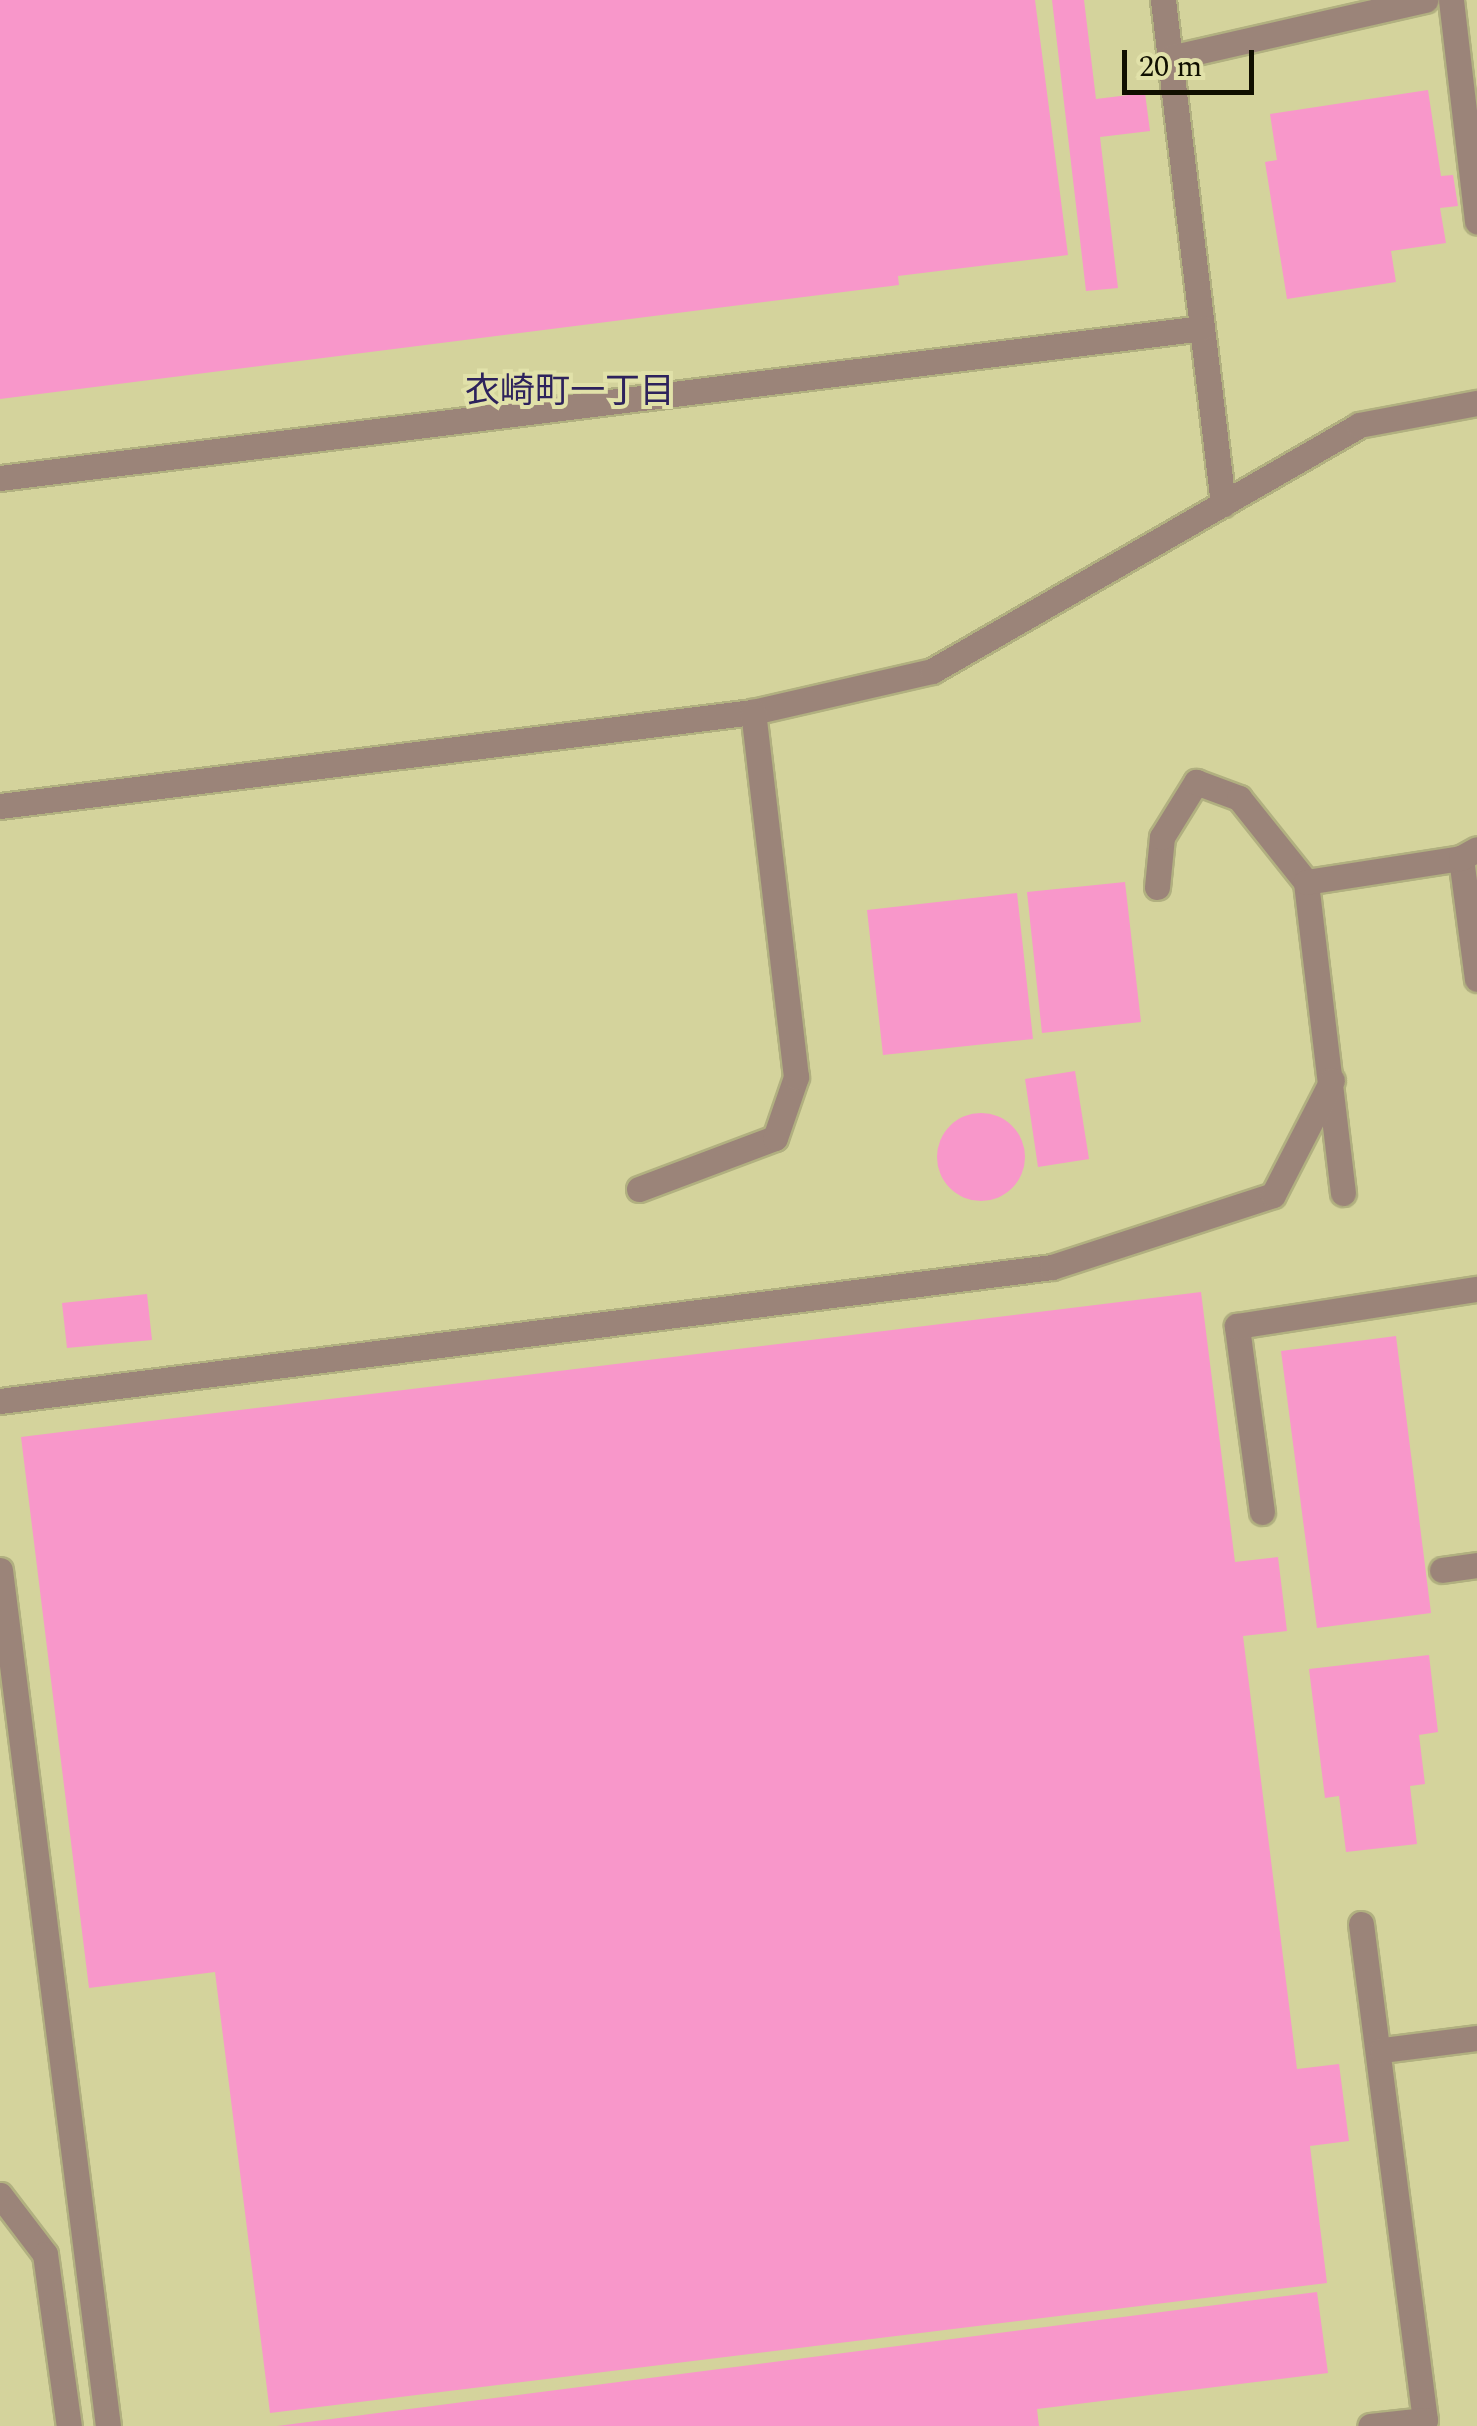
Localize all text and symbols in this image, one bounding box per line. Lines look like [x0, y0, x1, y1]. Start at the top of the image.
scale bar [1127, 30, 1260, 92]
text: 20 m [1139, 44, 1202, 90]
district label: 衣崎町一丁目 [465, 371, 675, 413]

